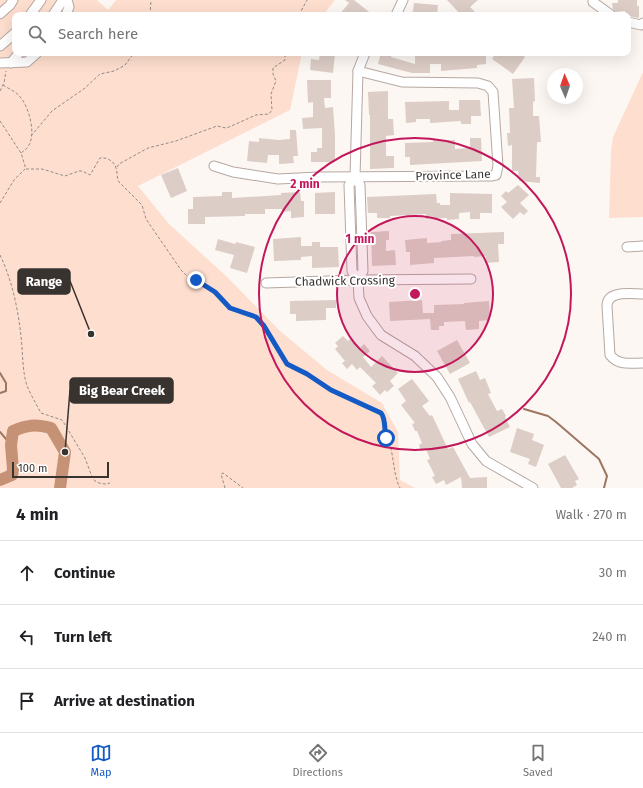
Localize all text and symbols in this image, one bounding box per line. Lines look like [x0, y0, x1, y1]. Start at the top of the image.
search box [12, 12, 631, 56]
icon: search [26, 23, 48, 45]
text: Search here [58, 25, 138, 43]
north arrow [547, 68, 583, 104]
street label: Province Lane [415, 167, 491, 183]
text: 2 min [290, 177, 320, 191]
text: 1 min [346, 232, 374, 246]
callout: Range [18, 269, 70, 294]
route end [187, 271, 205, 289]
street label: Chadwick Crossing [295, 273, 396, 289]
text: Range [26, 274, 62, 289]
centre of rings [408, 287, 422, 301]
callout: Big Bear Creek [70, 378, 173, 403]
text: Big Bear Creek [79, 383, 166, 398]
route start [377, 429, 395, 447]
scale bar [12, 460, 109, 479]
text: 100 m [18, 462, 47, 475]
text: 4 min [16, 504, 59, 525]
text: Walk · 270 m [555, 507, 627, 522]
icon: ahead [16, 562, 38, 584]
text: Continue [54, 564, 115, 582]
text: 30 m [599, 565, 627, 580]
icon: left [16, 626, 38, 648]
text: Turn left [54, 628, 112, 646]
text: 240 m [592, 629, 627, 644]
icon: arrive [16, 690, 38, 712]
text: Arrive at destination [54, 692, 195, 710]
tab: Map [90, 742, 112, 779]
tab: Directions [292, 742, 343, 779]
tab: Saved [523, 742, 553, 779]

